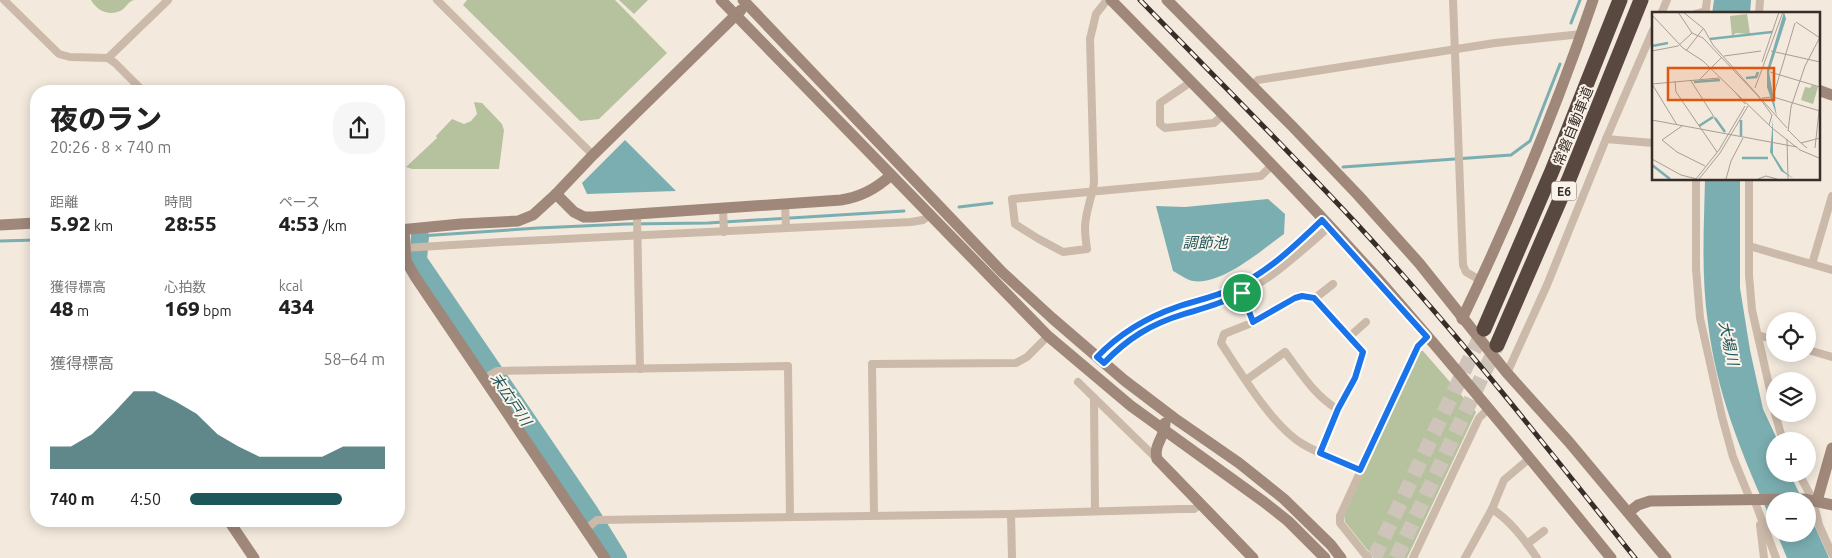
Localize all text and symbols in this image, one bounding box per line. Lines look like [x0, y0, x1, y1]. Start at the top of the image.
inset map [1652, 12, 1820, 180]
street label: 常磐自動車道 [1550, 84, 1596, 168]
button: share [333, 102, 385, 154]
text: 夜のラン [50, 103, 162, 134]
text: 20:26 · 8 × 740 m [50, 138, 171, 156]
road number: E6 [1552, 182, 1576, 200]
text: 距離 [50, 194, 78, 210]
text: 時間 [164, 194, 192, 210]
text: ペース [279, 194, 320, 210]
text: 5.92 [50, 211, 91, 235]
text: 28:55 [164, 211, 217, 235]
text: 4:53 [279, 211, 319, 235]
text: km [91, 218, 113, 234]
text: /km [319, 218, 347, 234]
water label: 調節池 [1182, 234, 1229, 251]
pin [1221, 272, 1263, 314]
text: kcal [279, 278, 303, 294]
text: 獲得標高 [50, 279, 106, 295]
text: 心拍数 [164, 279, 206, 295]
icon: arrive [1228, 279, 1256, 307]
text: 434 [279, 294, 314, 318]
text: 48 [50, 296, 74, 320]
text: 169 [164, 296, 200, 320]
text: m [74, 303, 89, 319]
text: bpm [200, 303, 232, 319]
map controls [1766, 312, 1816, 542]
button: locate [1766, 312, 1816, 362]
water label: 大場川 [1716, 319, 1742, 369]
text: 58–64 m [323, 350, 385, 368]
text: 獲得標高 [50, 354, 114, 372]
water label: 末広戸川 [487, 369, 536, 430]
button: layers [1766, 372, 1816, 422]
button: + [1766, 432, 1816, 482]
text: 740 m [50, 490, 95, 508]
text: 4:50 [130, 490, 161, 508]
button: − [1766, 492, 1816, 542]

